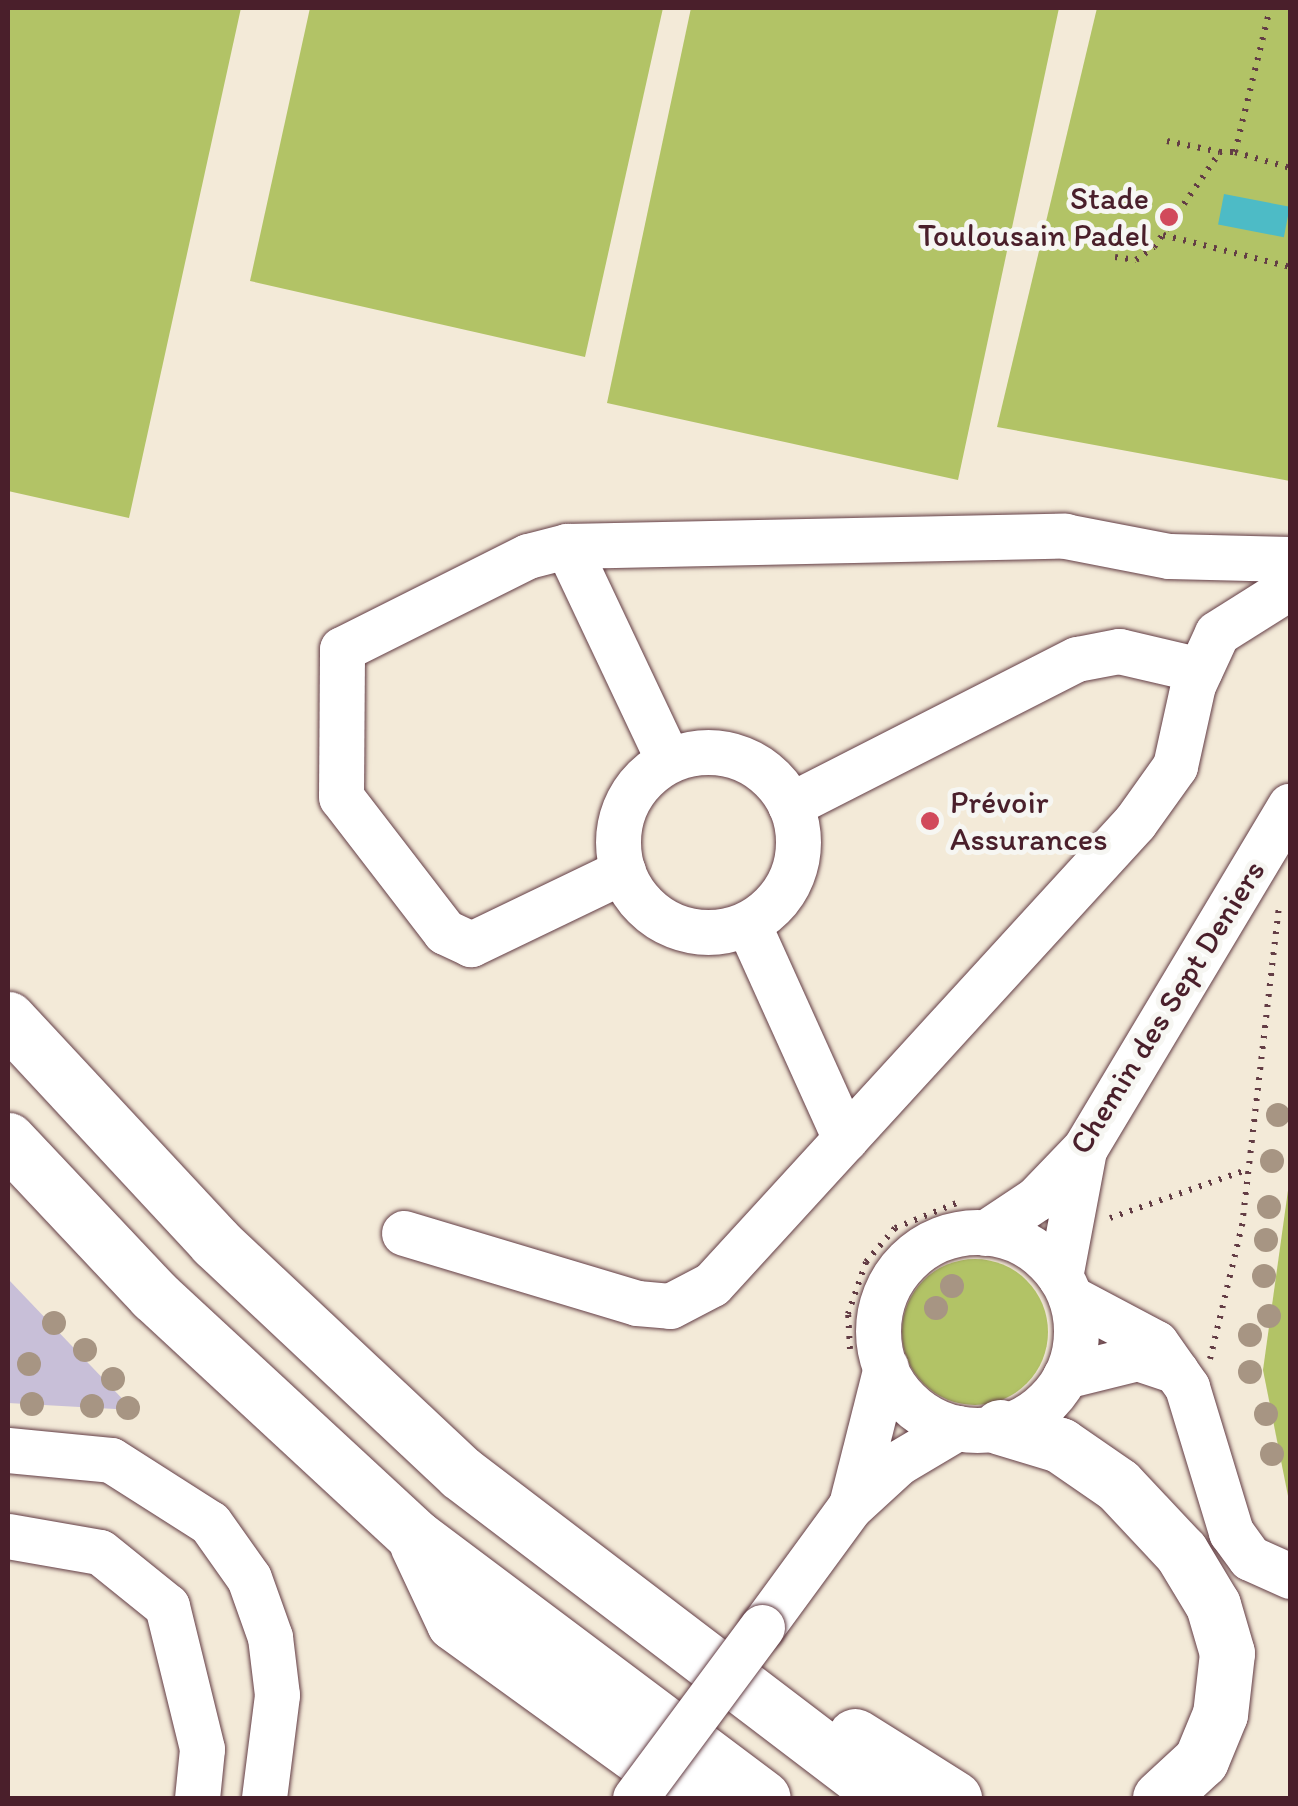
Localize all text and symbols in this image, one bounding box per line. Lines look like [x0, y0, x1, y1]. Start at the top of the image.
place label: Stade Toulousain Padel [918, 180, 1149, 255]
marker: Stade Toulousain Padel [1158, 206, 1180, 228]
place label: Prévoir Assurances [950, 784, 1108, 859]
marker: Prévoir Assurances [919, 810, 941, 832]
street label: Chemin des Sept Deniers [1060, 852, 1274, 1162]

